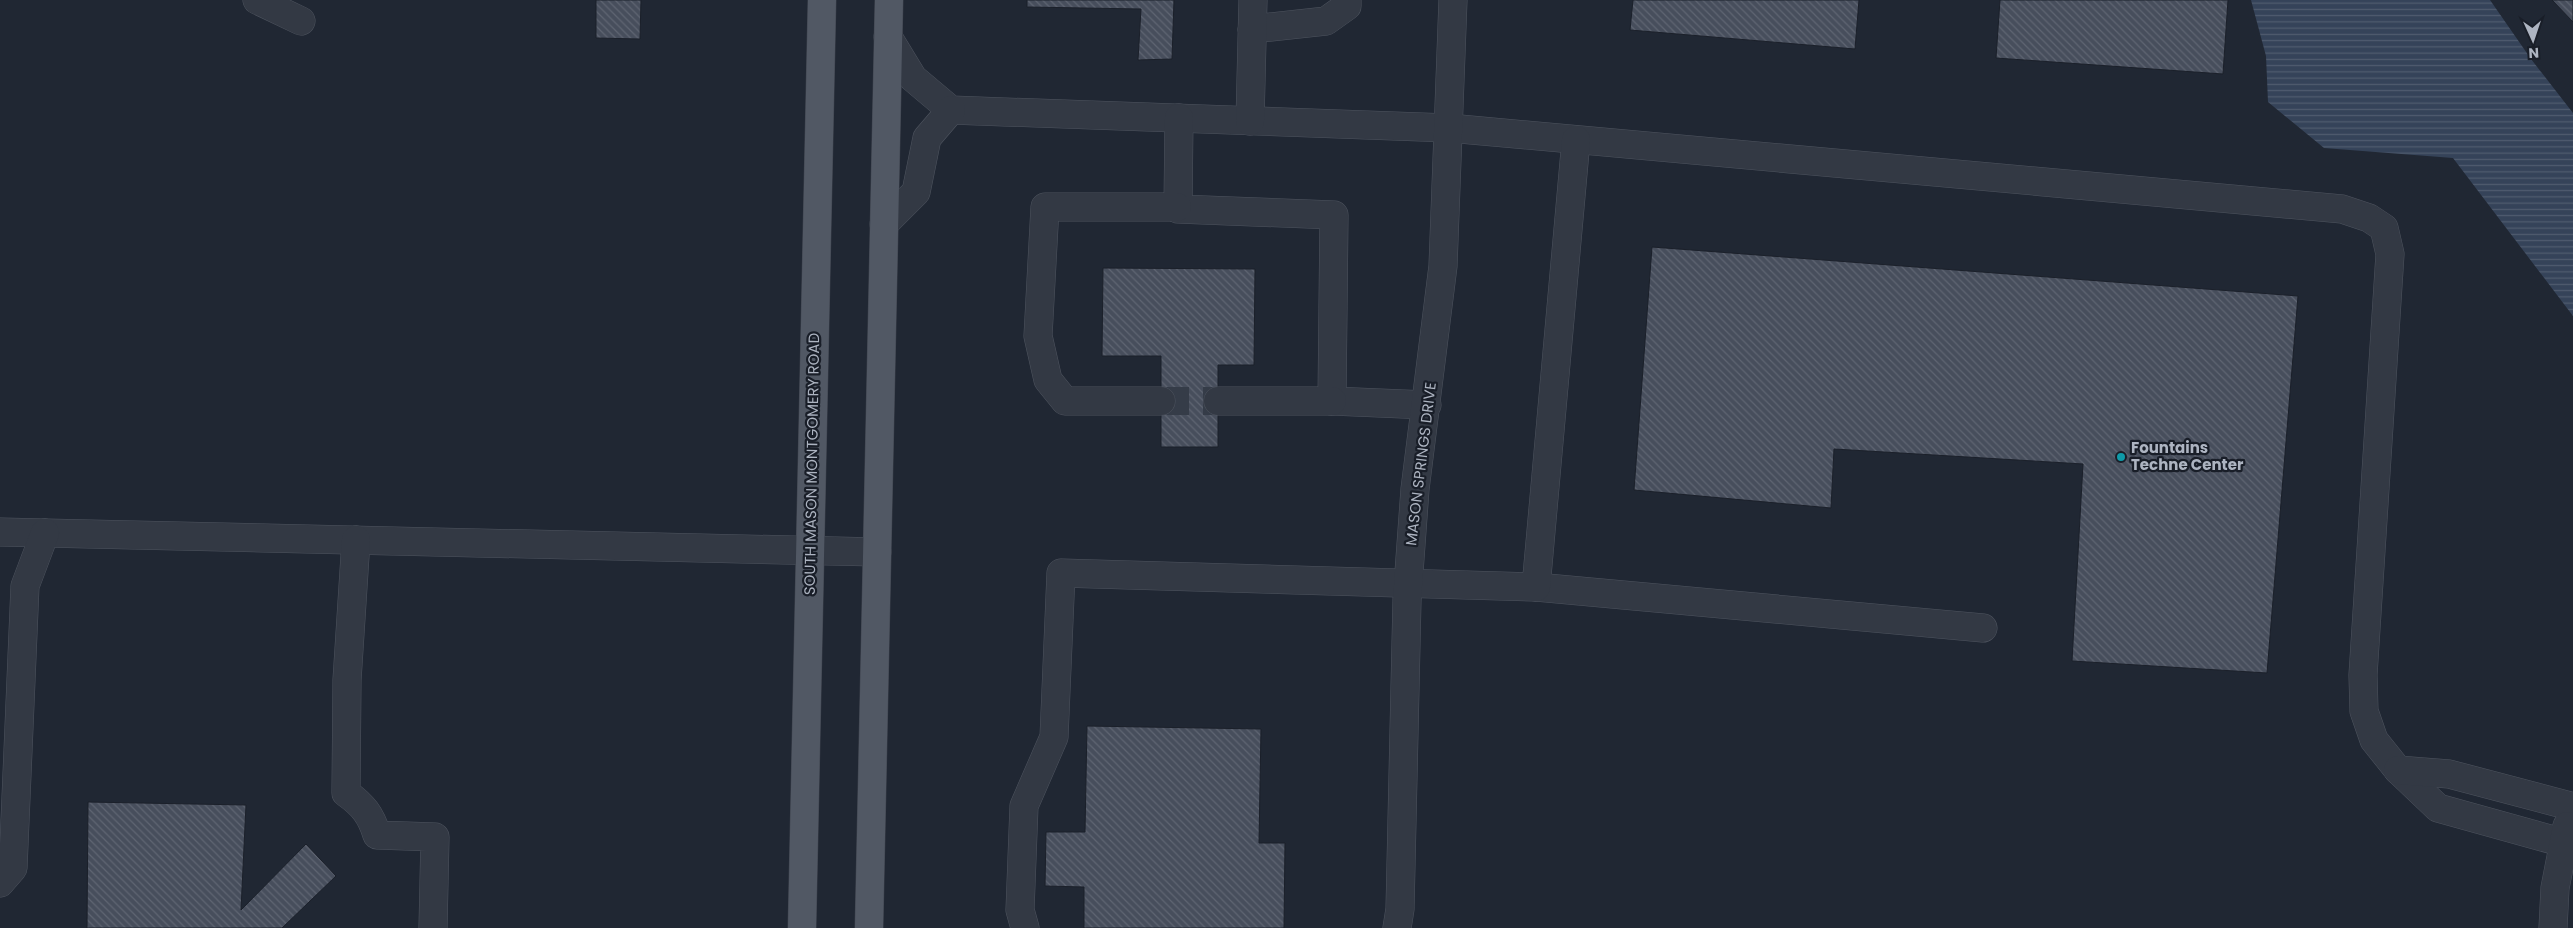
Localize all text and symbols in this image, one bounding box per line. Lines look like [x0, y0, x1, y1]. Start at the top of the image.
north arrow [2508, 15, 2558, 65]
text: N [2528, 43, 2539, 63]
street label: SOUTH MASON MONTGOMERY ROAD [799, 333, 824, 595]
street label: MASON SPRINGS DRIVE [1400, 381, 1441, 547]
place label: Fountains Techne Center [2131, 437, 2244, 475]
marker: Fountains Techne Center [2115, 451, 2127, 463]

